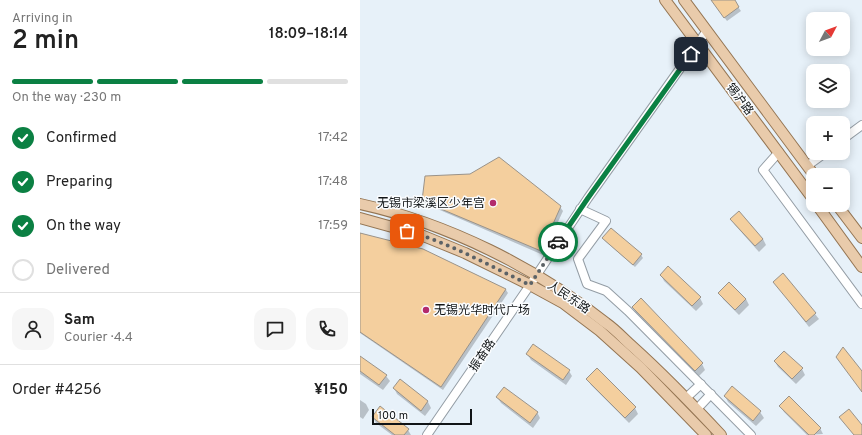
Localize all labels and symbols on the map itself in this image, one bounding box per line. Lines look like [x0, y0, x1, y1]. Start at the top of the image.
north arrow [806, 12, 850, 56]
pin [674, 37, 708, 71]
street label: 锡沪路 [722, 80, 756, 119]
place label: 无锡市梁溪区少年宫 [377, 196, 485, 212]
marker: 无锡市梁溪区少年宫 [488, 198, 498, 208]
pin [390, 214, 424, 248]
courier [538, 222, 578, 262]
street label: 人民东路 [544, 278, 593, 318]
place label: 无锡光华时代广场 [434, 303, 530, 319]
marker: 无锡光华时代广场 [421, 305, 431, 315]
street label: 振奋路 [466, 336, 500, 375]
scale bar [372, 407, 472, 426]

